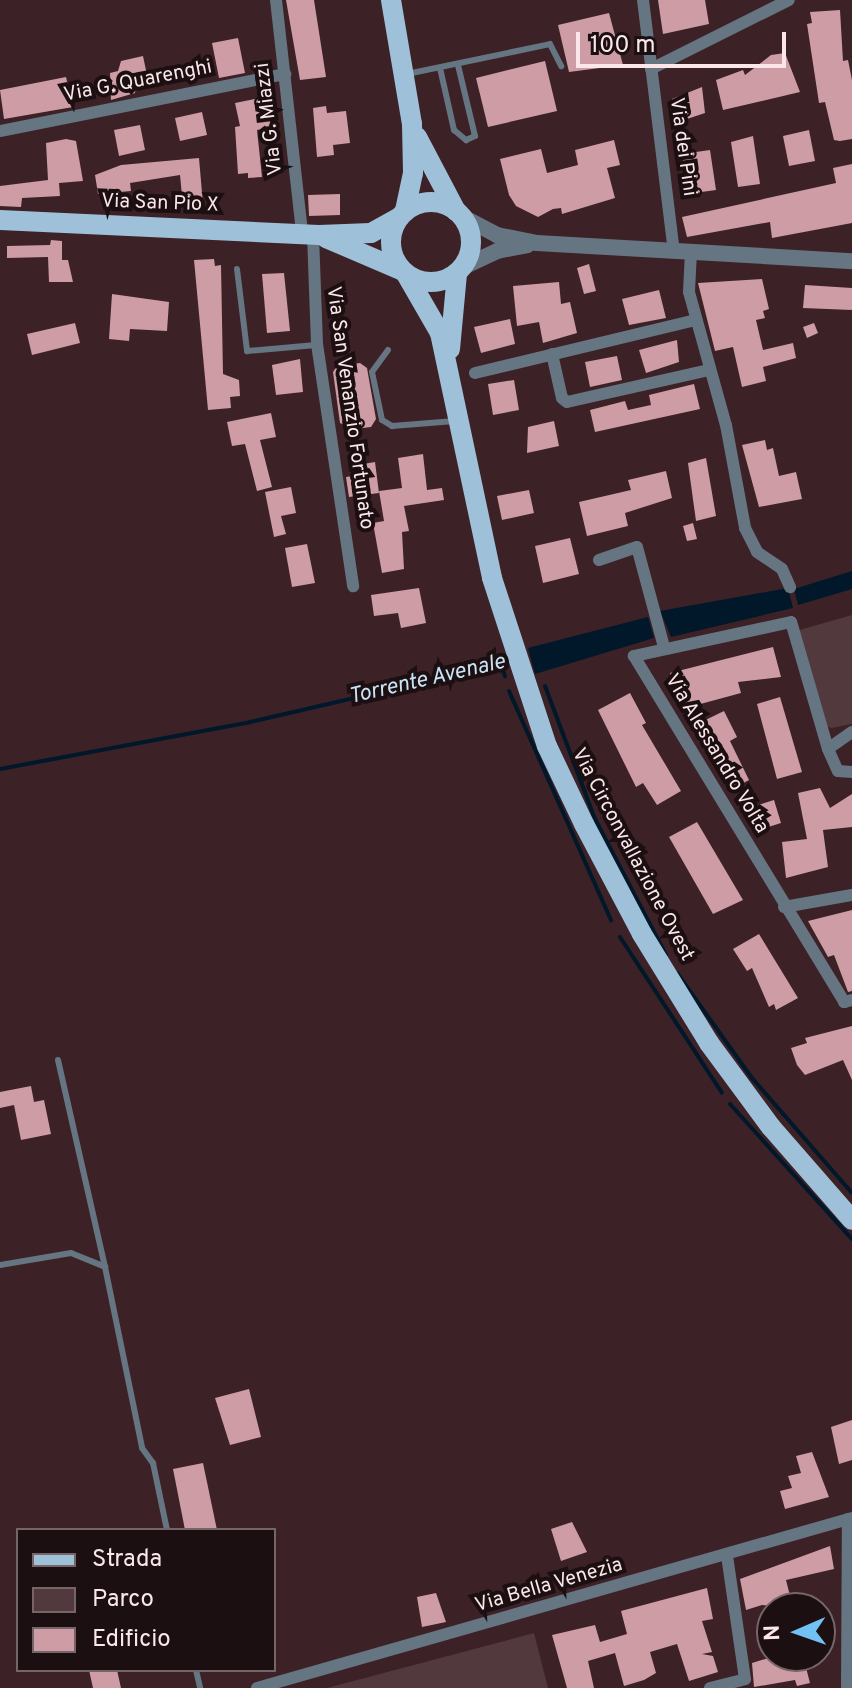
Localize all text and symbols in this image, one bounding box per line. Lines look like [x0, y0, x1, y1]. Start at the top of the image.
scale bar [580, 16, 790, 66]
text: 100 m [590, 31, 656, 61]
street label: Via G. Quarenghi [62, 56, 214, 108]
street label: Via G. Miazzi [251, 61, 289, 177]
street label: Via dei Pini [663, 96, 701, 198]
street label: Via San Pio X [101, 190, 219, 218]
street label: Via San Venanzio Fortunato [320, 285, 378, 531]
water label: Torrente Avenale [346, 649, 508, 711]
street label: Via Alessandro Volta [658, 669, 774, 839]
street label: Via Circonvallazione Ovest [566, 744, 698, 966]
legend [16, 1528, 276, 1672]
text: Strada [92, 1545, 162, 1575]
street label: Via Bella Venezia [472, 1553, 626, 1619]
text: Parco [92, 1585, 154, 1615]
north arrow [756, 1592, 836, 1672]
text: N [760, 1624, 787, 1641]
text: Edificio [92, 1625, 171, 1655]

